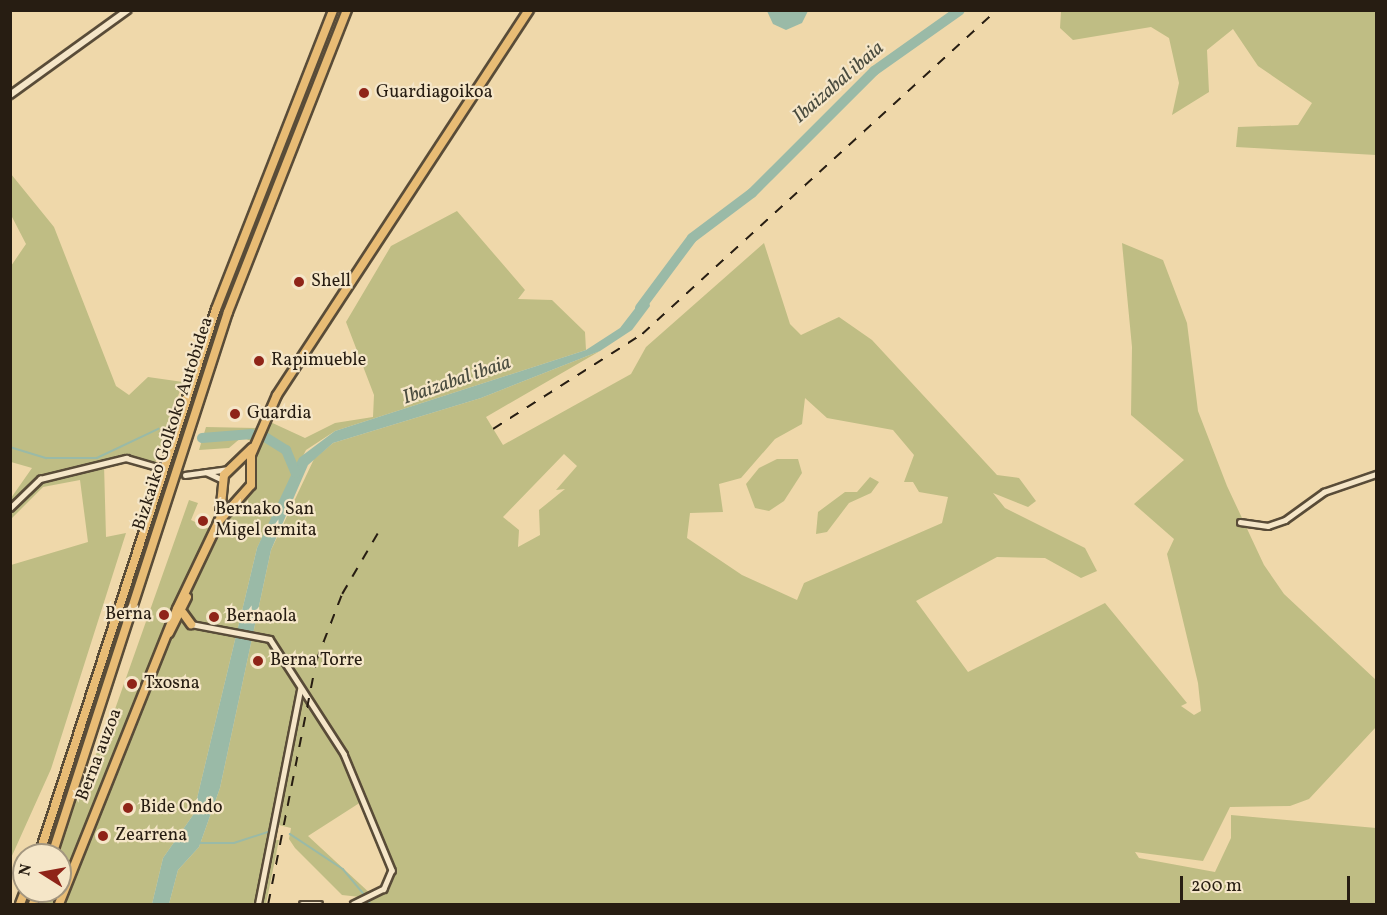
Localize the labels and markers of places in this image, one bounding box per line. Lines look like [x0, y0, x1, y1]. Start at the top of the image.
place label: Guardiagoikoa [376, 82, 493, 104]
marker: Guardiagoikoa [357, 86, 371, 100]
place label: Shell [311, 271, 351, 293]
marker: Shell [292, 275, 306, 289]
place label: Rapimueble [271, 350, 366, 372]
marker: Rapimueble [252, 354, 266, 368]
place label: Guardia [247, 403, 311, 425]
marker: Guardia [228, 407, 242, 421]
place label: Bernako San Migel ermita [215, 500, 317, 542]
marker: Bernako San Migel ermita [196, 514, 210, 528]
place label: Berna [105, 604, 152, 626]
place label: Bernaola [226, 606, 297, 628]
marker: Berna [157, 608, 171, 622]
marker: Bernaola [207, 610, 221, 624]
place label: Berna Torre [270, 650, 363, 672]
marker: Berna Torre [251, 654, 265, 668]
place label: Txosna [144, 673, 200, 695]
marker: Txosna [125, 677, 139, 691]
place label: Bide Ondo [140, 797, 223, 819]
marker: Bide Ondo [121, 801, 135, 815]
place label: Zearrena [115, 825, 187, 847]
marker: Zearrena [96, 829, 110, 843]

